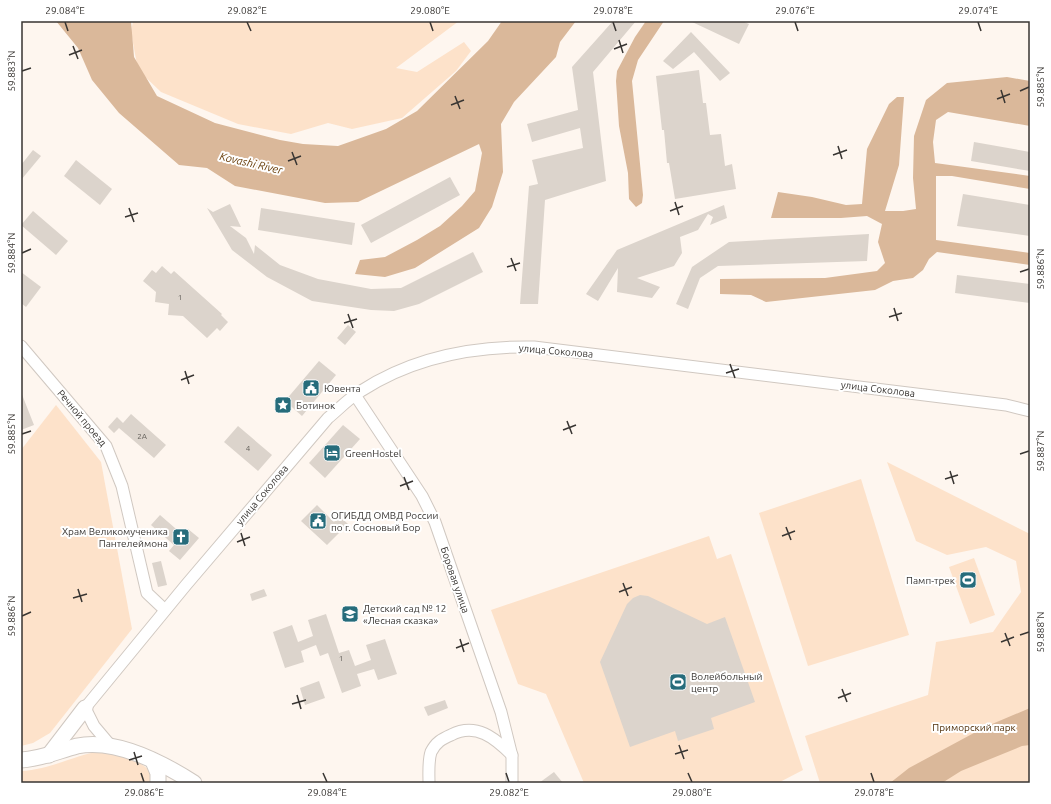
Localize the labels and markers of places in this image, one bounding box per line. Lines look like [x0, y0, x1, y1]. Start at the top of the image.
public building icon: Ювента [301, 378, 321, 398]
place label: Ювента [324, 383, 361, 394]
place icon: Ботинок [273, 395, 293, 415]
place label: Ботинок [296, 400, 335, 411]
hotel icon: GreenHostel [322, 443, 342, 463]
place label: GreenHostel [345, 448, 402, 459]
place label: ОГИБДД ОМВД России по г. Сосновый Бор [331, 510, 438, 533]
public building icon: ОГИБДД ОМВД России по г. Сосновый Бор [308, 511, 328, 531]
place label: Храм Великомученика Пантелеймона [62, 526, 168, 549]
church icon: Храм Великомученика Пантелеймона [171, 527, 191, 547]
sports icon: Памп-трек [958, 570, 978, 590]
place label: Памп-трек [906, 575, 955, 586]
place label: Детский сад № 12 «Лесная сказка» [363, 603, 446, 626]
school or university icon: Детский сад № 12 «Лесная сказка» [340, 604, 360, 624]
place label: Волейбольный центр [691, 671, 762, 694]
sports icon: Волейбольный центр [668, 672, 688, 692]

